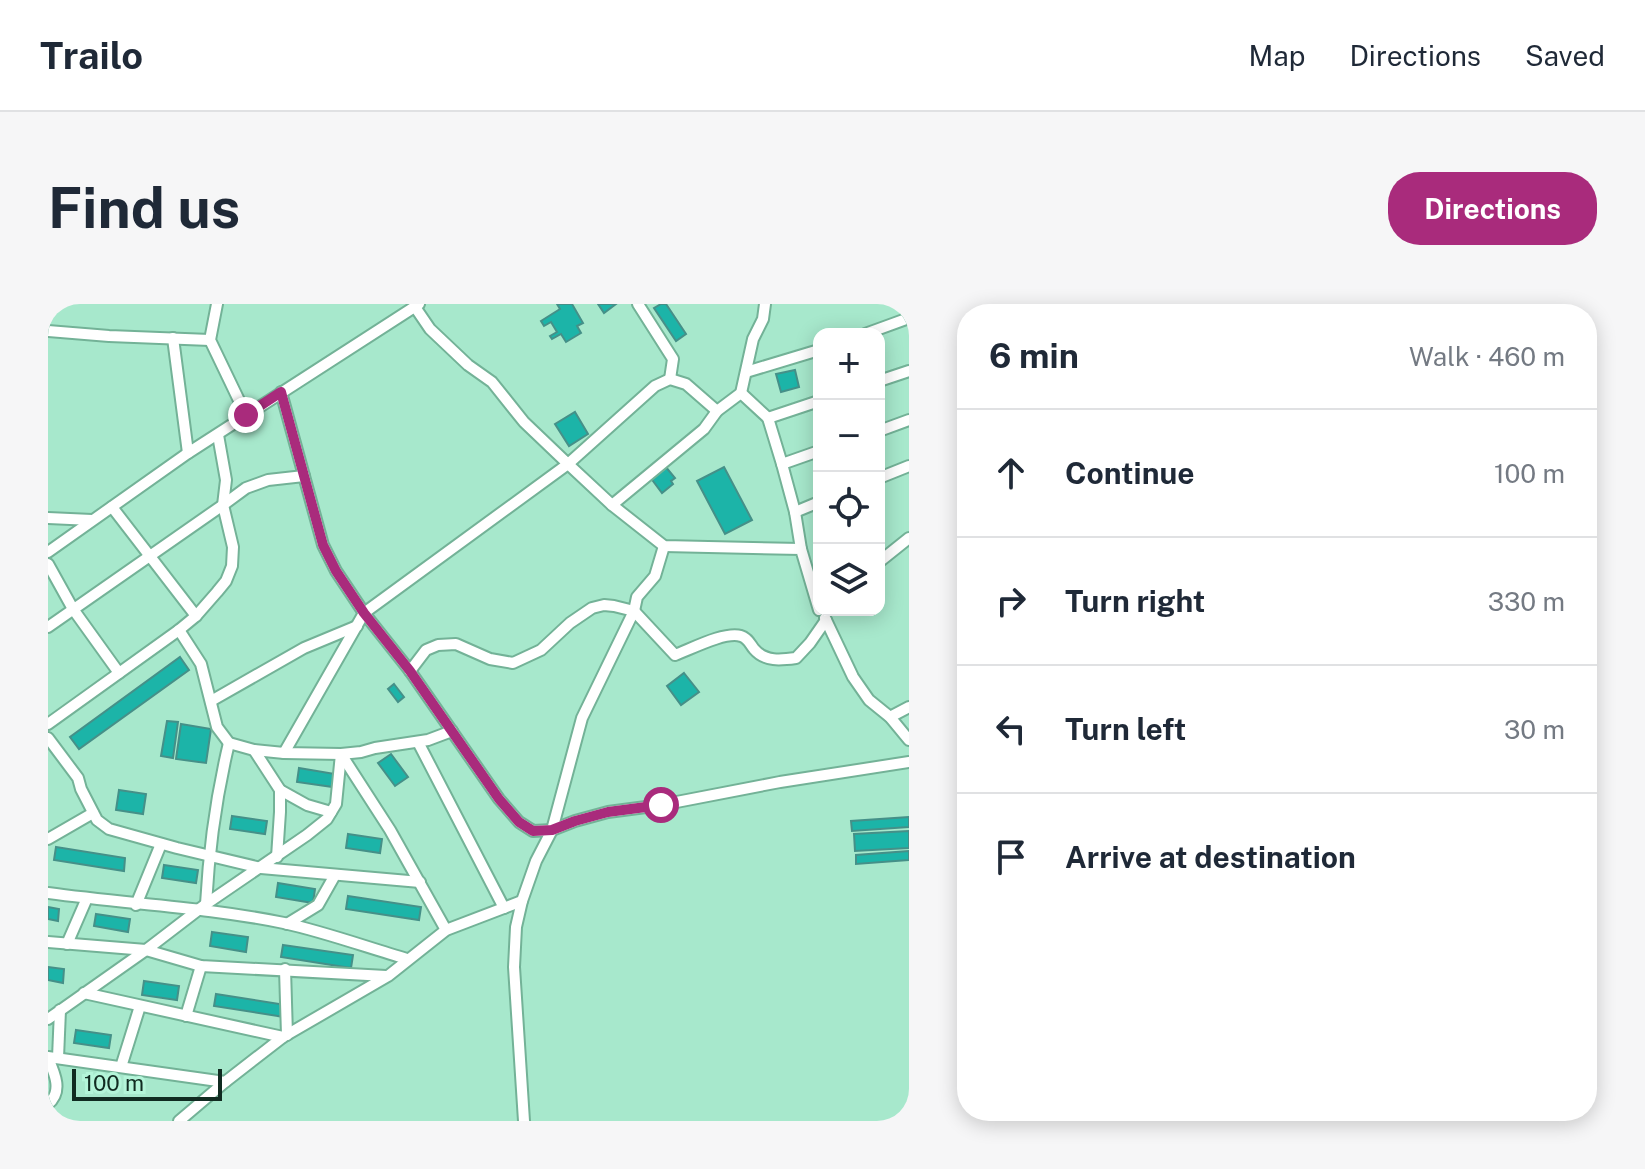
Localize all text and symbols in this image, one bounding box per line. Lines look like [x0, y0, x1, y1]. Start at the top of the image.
text: Trailo [40, 33, 143, 78]
text: Map [1249, 39, 1305, 72]
text: Directions [1349, 39, 1481, 72]
text: Saved [1525, 39, 1605, 72]
button: Directions [1388, 172, 1597, 245]
text: Find us [48, 175, 240, 241]
map controls [813, 328, 885, 616]
button: + [813, 328, 885, 400]
text: 6 min [989, 336, 1079, 376]
text: Walk · 460 m [1409, 341, 1565, 372]
route end [228, 397, 264, 433]
button: − [813, 400, 885, 472]
icon: ahead [989, 451, 1033, 495]
text: Continue [1065, 455, 1195, 491]
text: 100 m [1494, 458, 1565, 489]
button: locate [813, 472, 885, 544]
button: layers [813, 544, 885, 616]
icon: right [989, 579, 1033, 623]
text: Turn right [1065, 583, 1205, 619]
text: 330 m [1488, 586, 1565, 617]
icon: left [989, 707, 1033, 751]
text: Turn left [1065, 711, 1186, 747]
text: 30 m [1504, 714, 1565, 745]
route start [643, 787, 679, 823]
icon: arrive [989, 835, 1033, 879]
text: Arrive at destination [1065, 839, 1356, 875]
scale bar [72, 1065, 222, 1101]
text: 100 m [84, 1070, 144, 1096]

